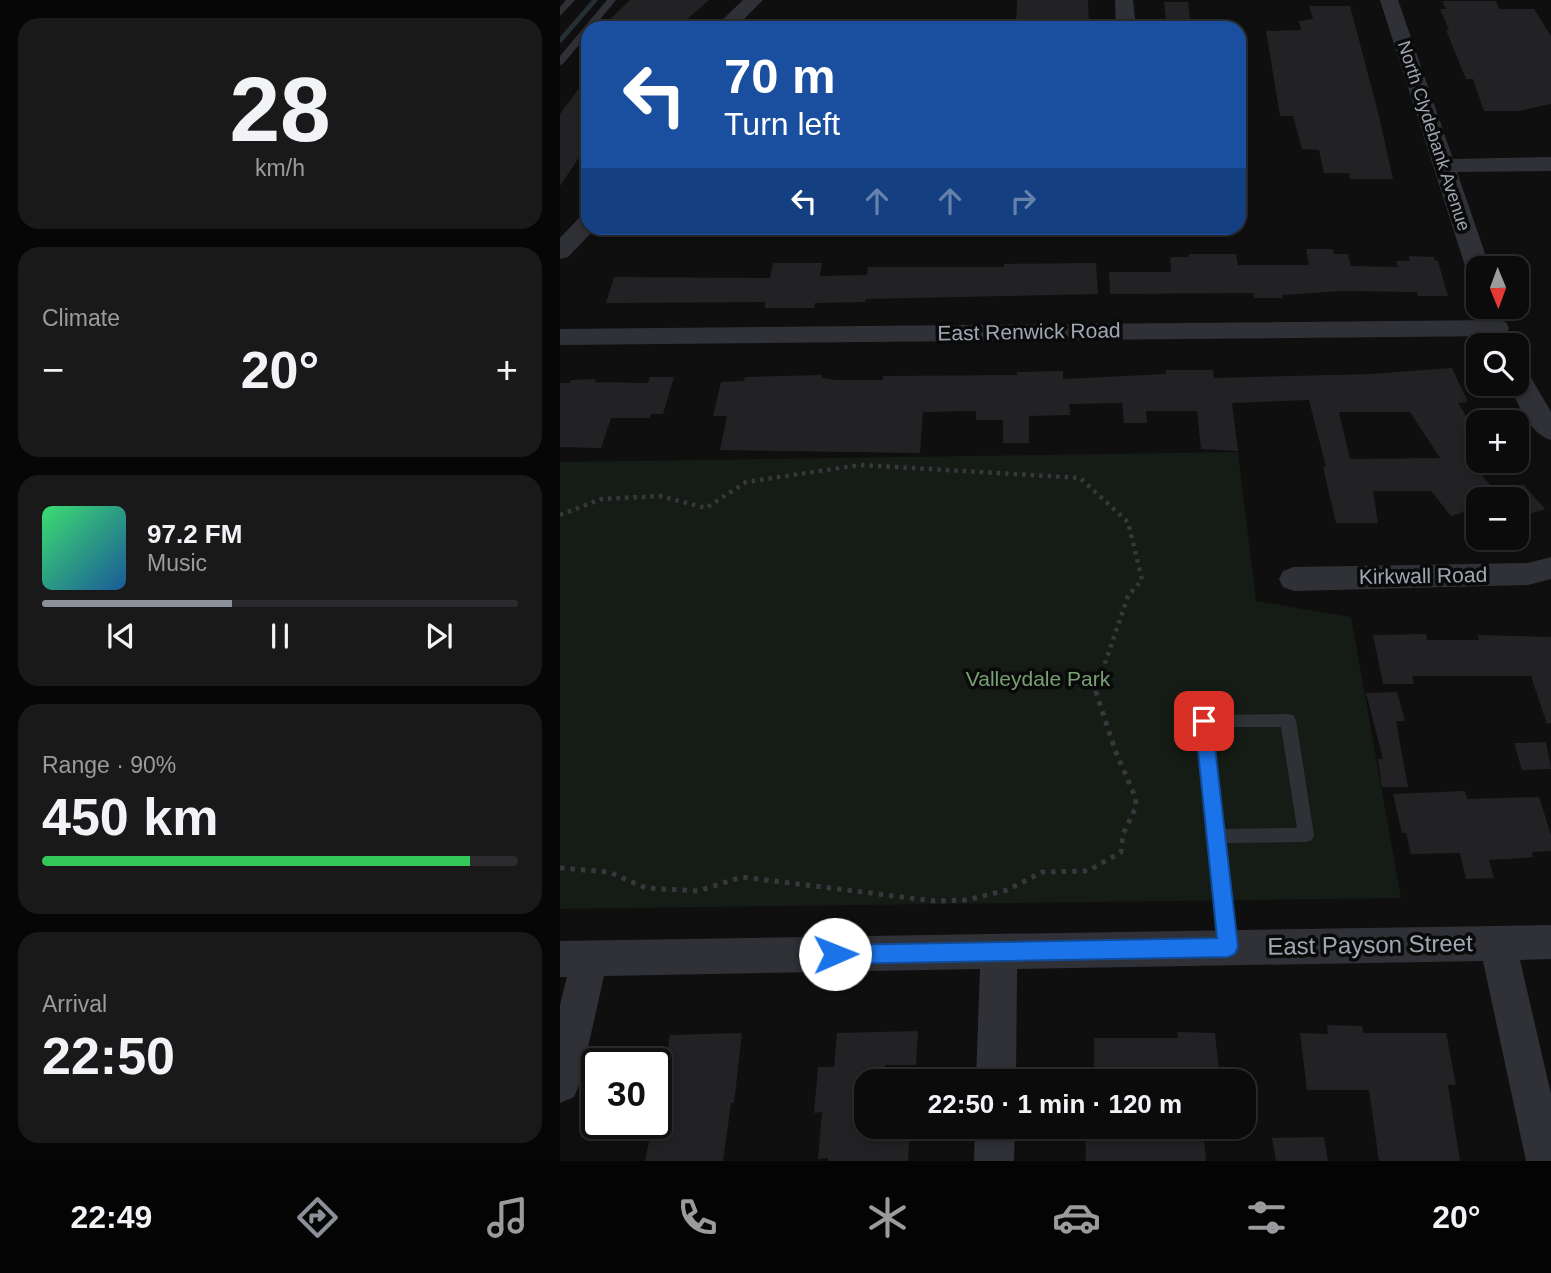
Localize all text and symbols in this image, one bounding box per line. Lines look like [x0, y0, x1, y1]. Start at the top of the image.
street label: North Clydebank Avenue [1394, 38, 1474, 234]
icon: left [609, 49, 700, 140]
text: 70 m [724, 49, 836, 103]
text: 28 [229, 59, 331, 160]
text: Turn left [724, 106, 840, 142]
text: km/h [255, 155, 305, 181]
icon: left [785, 182, 823, 220]
icon: ahead [858, 182, 896, 220]
icon: ahead [931, 182, 969, 220]
icon: right [1004, 182, 1042, 220]
north arrow [1466, 256, 1530, 318]
map controls [1466, 256, 1529, 550]
text: Climate [42, 305, 120, 331]
street label: East Renwick Road [937, 318, 1121, 345]
button: search [1466, 333, 1529, 396]
text: 20° [241, 341, 319, 399]
text: − [42, 349, 64, 391]
text: + [496, 349, 518, 391]
button: + [1466, 410, 1529, 473]
button: − [1466, 487, 1529, 550]
text: 97.2 FM [147, 519, 242, 549]
text: Music [147, 550, 207, 576]
street label: Kirkwall Road [1359, 563, 1487, 588]
icon: previous [102, 617, 140, 655]
icon: pause [261, 617, 299, 655]
icon: next [420, 617, 458, 655]
park label: Valleydale Park [966, 667, 1111, 690]
pin [1174, 691, 1234, 751]
icon: arrive [1185, 702, 1223, 740]
text: Range · 90% [42, 752, 176, 778]
text: 450 km [42, 788, 218, 846]
position arrow [798, 917, 872, 991]
street label: East Payson Street [1267, 929, 1473, 960]
text: Arrival [42, 991, 107, 1017]
text: 22:50 [42, 1027, 175, 1085]
speed limit sign: 30 [581, 1048, 672, 1139]
text: 22:50 · 1 min · 120 m [928, 1089, 1182, 1119]
icon: directions [293, 1193, 342, 1242]
icon: music [483, 1193, 532, 1242]
icon: phone [673, 1193, 722, 1242]
icon: climate [863, 1193, 912, 1242]
icon: car [1052, 1193, 1101, 1242]
icon: filters [1242, 1193, 1291, 1242]
text: 22:49 [70, 1199, 152, 1235]
text: 20° [1432, 1199, 1481, 1235]

